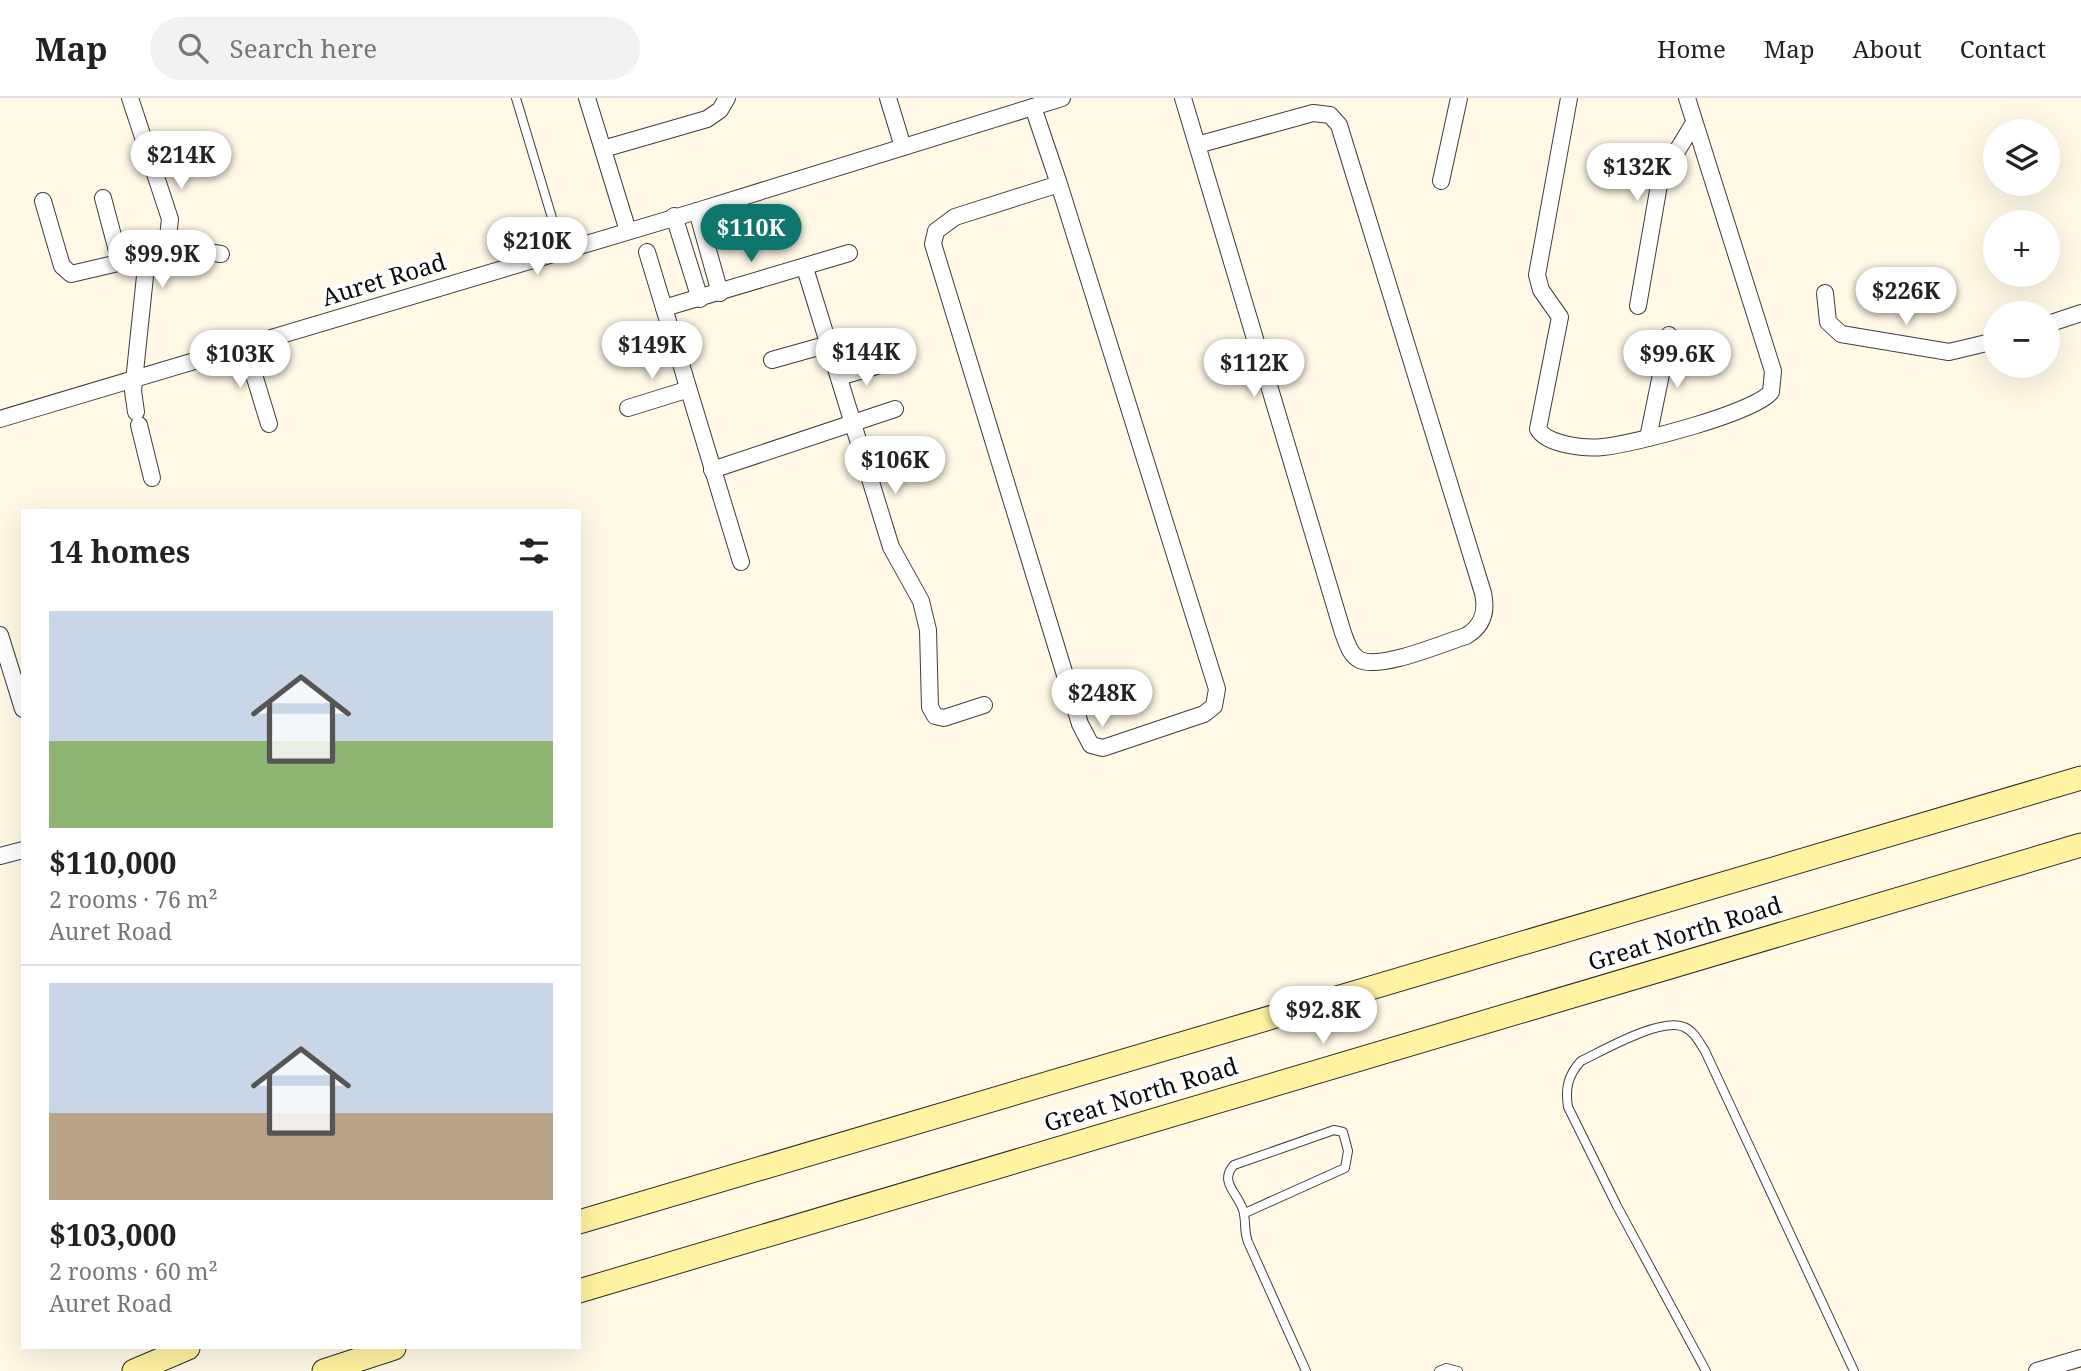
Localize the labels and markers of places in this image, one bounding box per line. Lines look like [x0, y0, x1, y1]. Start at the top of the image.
pin: $214K [132, 132, 230, 191]
pin: $132K [1588, 144, 1686, 203]
pin: $110K [702, 204, 800, 264]
pin: $210K [488, 218, 586, 277]
pin: $99.9K [105, 230, 219, 290]
pin: $226K [1857, 268, 1955, 327]
pin: $149K [603, 322, 701, 381]
pin: $144K [817, 328, 915, 388]
pin: $103K [191, 330, 289, 390]
pin: $99.6K [1620, 330, 1734, 390]
pin: $112K [1205, 340, 1303, 399]
pin: $106K [846, 436, 944, 496]
pin: $248K [1053, 670, 1151, 729]
pin: $92.8K [1266, 986, 1380, 1046]

